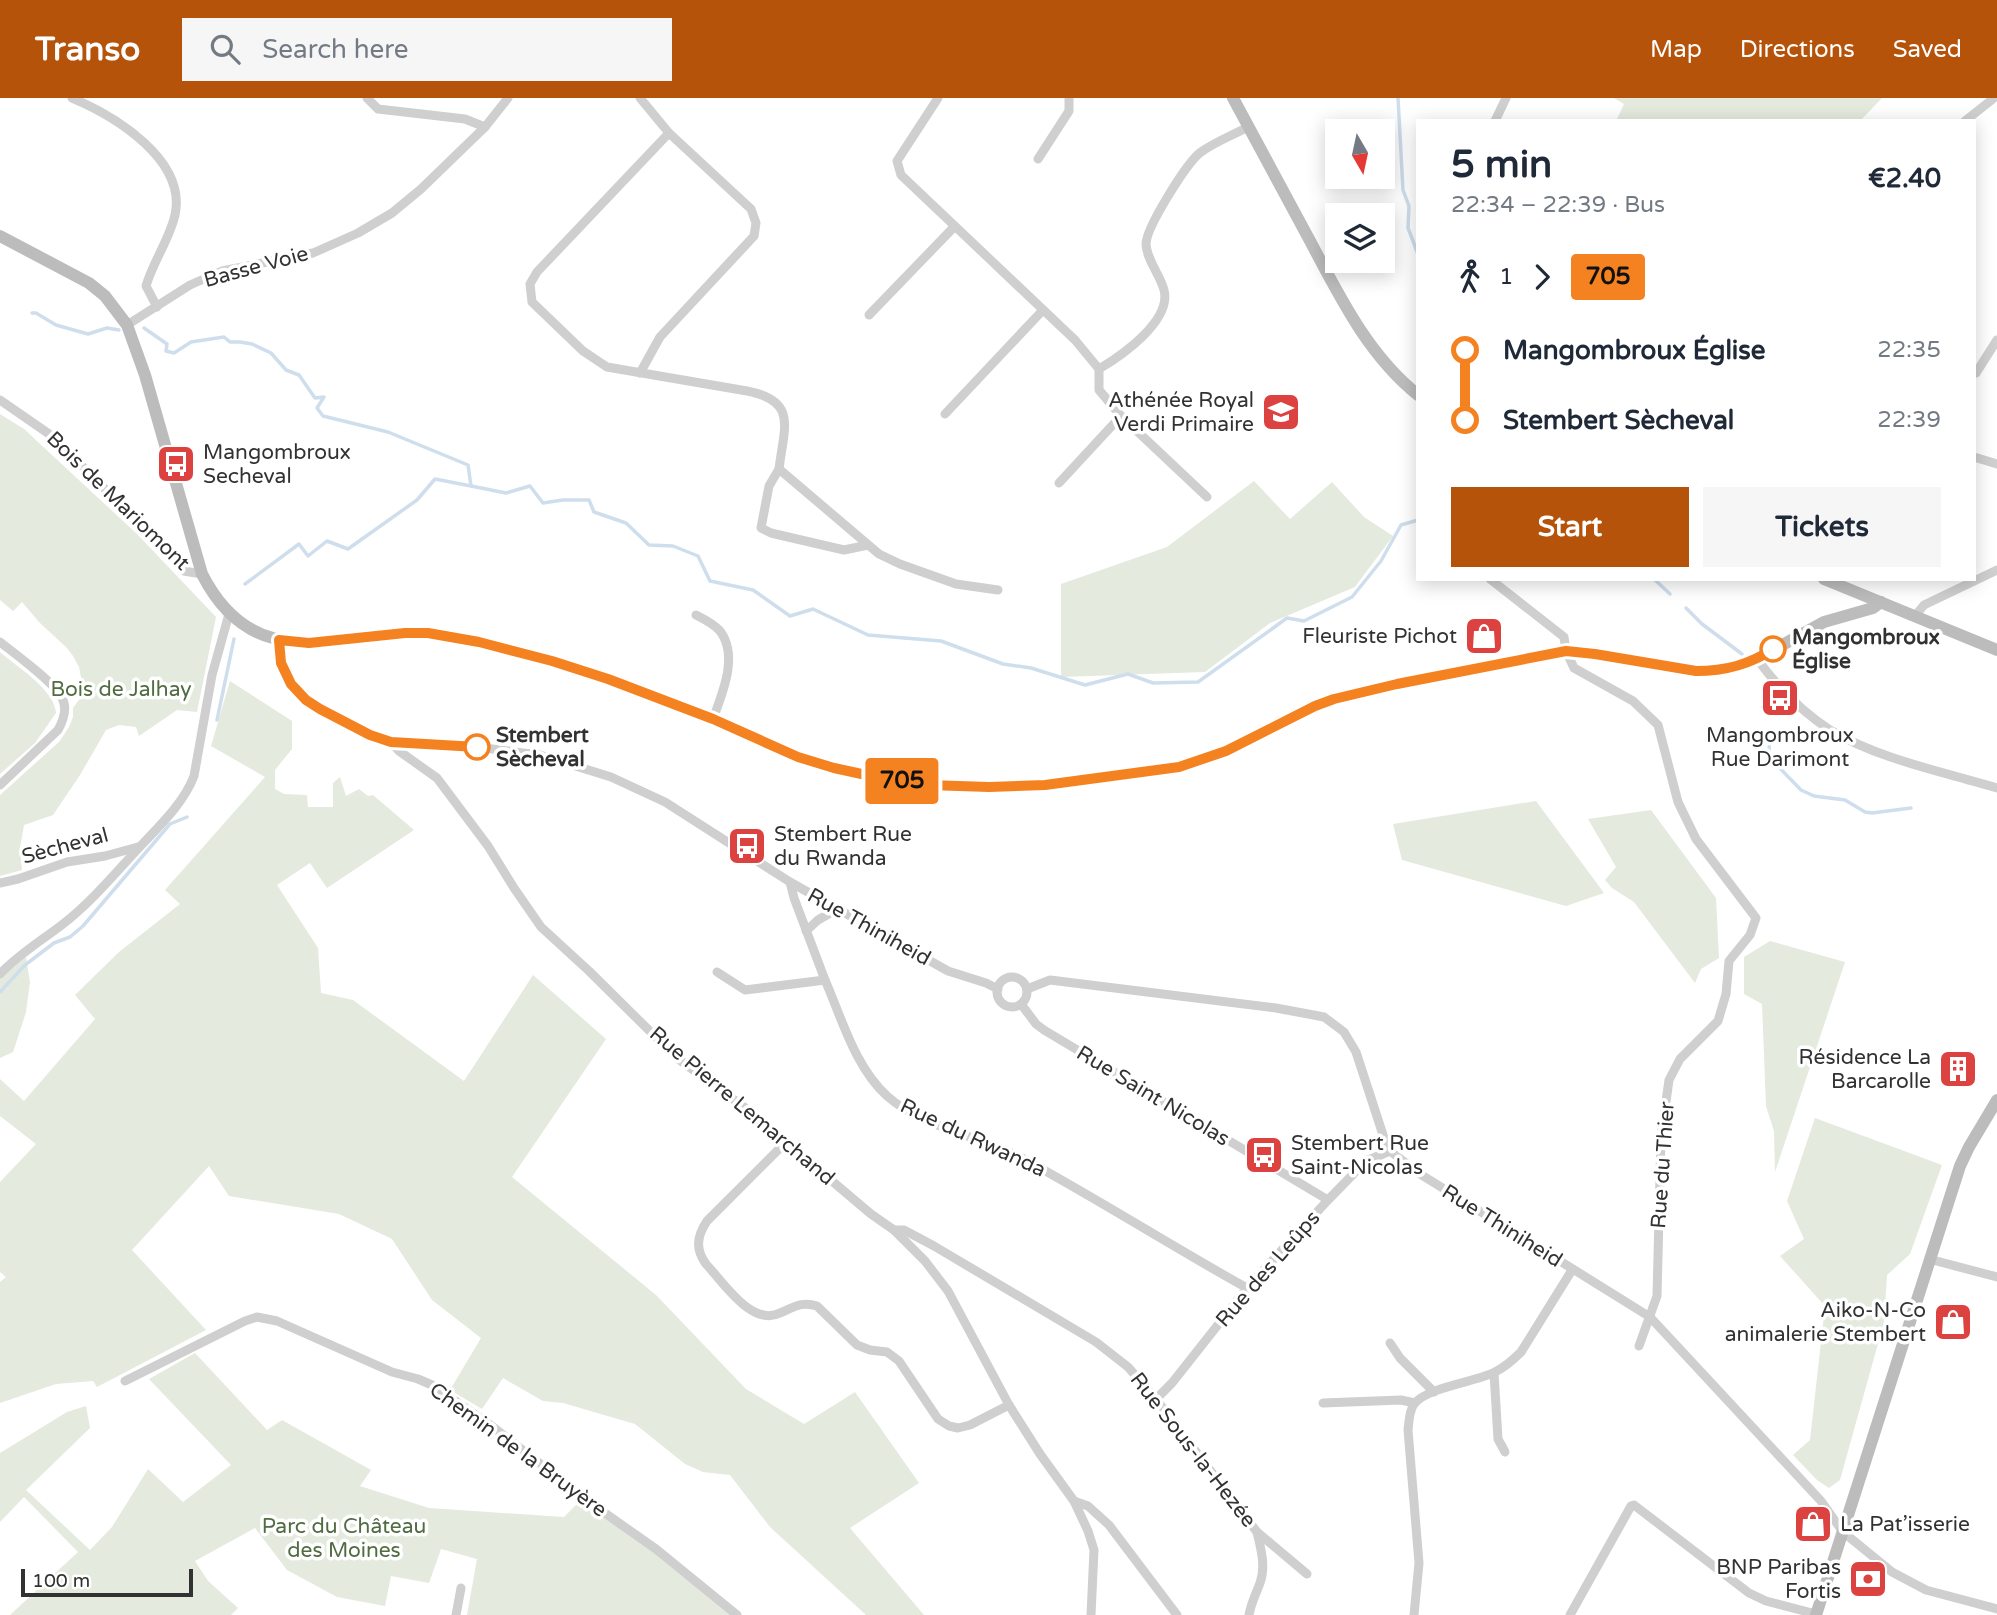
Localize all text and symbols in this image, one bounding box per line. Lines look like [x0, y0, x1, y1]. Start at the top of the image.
search box [182, 18, 672, 81]
text: Transo [35, 30, 140, 69]
icon: search [206, 30, 244, 68]
text: Search here [262, 34, 409, 65]
text: Map [1650, 35, 1702, 64]
text: Directions [1740, 35, 1855, 64]
text: Saved [1893, 35, 1962, 64]
north arrow [1325, 119, 1395, 189]
map controls [1325, 119, 1395, 273]
text: 5 min [1451, 142, 1552, 188]
text: €2.40 [1868, 163, 1941, 194]
text: 22:34 – 22:39 · Bus [1451, 191, 1665, 219]
button: layers [1325, 203, 1395, 273]
street label: Basse Voie [201, 241, 311, 293]
icon: walk [1451, 258, 1489, 296]
icon: forward [1523, 258, 1561, 296]
text: 705 [1585, 262, 1631, 291]
text: 1 [1499, 263, 1513, 291]
text: Mangombroux Église [1503, 335, 1766, 366]
text: 22:35 [1877, 336, 1941, 364]
place label: Athénée Royal Verdi Primaire [1108, 388, 1254, 437]
school or university icon: Athénée Royal Verdi Primaire [1260, 391, 1302, 433]
text: Stembert Sècheval [1503, 405, 1734, 436]
text: 22:39 [1877, 406, 1941, 434]
street label: Bois de Mariomont [41, 426, 195, 576]
place label: Mangombroux Secheval [203, 440, 351, 489]
bus stop icon: Mangombroux Secheval [155, 443, 197, 485]
button: Start [1451, 487, 1689, 567]
button: Tickets [1703, 487, 1941, 567]
shop icon: Fleuriste Pichot [1463, 615, 1505, 657]
place label: Fleuriste Pichot [1302, 624, 1457, 649]
place label: Mangombroux Église [1792, 625, 1940, 674]
marker: Mangombroux Église [1760, 636, 1786, 662]
park label: Bois de Jalhay [50, 677, 192, 702]
bus stop icon: Mangombroux Rue Darimont [1759, 677, 1801, 719]
place label: Stembert Sècheval [496, 723, 589, 772]
place label: Mangombroux Rue Darimont [1706, 723, 1854, 772]
marker: Stembert Sècheval [464, 734, 490, 760]
line badge: 705 [862, 758, 942, 804]
text: 705 [879, 766, 925, 795]
street label: Sècheval [19, 822, 111, 870]
place label: Stembert Rue du Rwanda [774, 822, 912, 871]
bus stop icon: Stembert Rue du Rwanda [726, 825, 768, 867]
street label: Rue Thiniheid [803, 883, 935, 971]
street label: Rue Pierre Lemarchand [644, 1021, 840, 1191]
street label: Rue Saint Nicolas [1072, 1040, 1234, 1152]
place label: Résidence La Barcarolle [1799, 1045, 1931, 1094]
building icon: Résidence La Barcarolle [1937, 1048, 1979, 1090]
street label: Rue du Rwanda [896, 1093, 1050, 1183]
street label: Rue du Thier [1646, 1101, 1680, 1229]
place label: Stembert Rue Saint-Nicolas [1291, 1131, 1429, 1180]
bus stop icon: Stembert Rue Saint-Nicolas [1243, 1134, 1285, 1176]
street label: Rue Thiniheid [1437, 1179, 1567, 1273]
street label: Rue des Leûps [1211, 1206, 1325, 1332]
place label: Aiko-N-Co animalerie Stembert [1725, 1298, 1926, 1347]
shop icon: Aiko-N-Co animalerie Stembert [1932, 1301, 1974, 1343]
street label: Rue Sous-la-Hezée [1125, 1368, 1261, 1532]
street label: Chemin de la Bruyère [424, 1377, 612, 1523]
shop icon: La Pat’isserie [1792, 1503, 1834, 1545]
place label: La Pat’isserie [1840, 1512, 1970, 1537]
park label: Parc du Château des Moines [262, 1514, 426, 1563]
place label: BNP Paribas Fortis [1716, 1555, 1841, 1604]
bank icon: BNP Paribas Fortis [1847, 1558, 1889, 1600]
scale bar [21, 1566, 192, 1598]
text: 100 m [32, 1570, 90, 1592]

